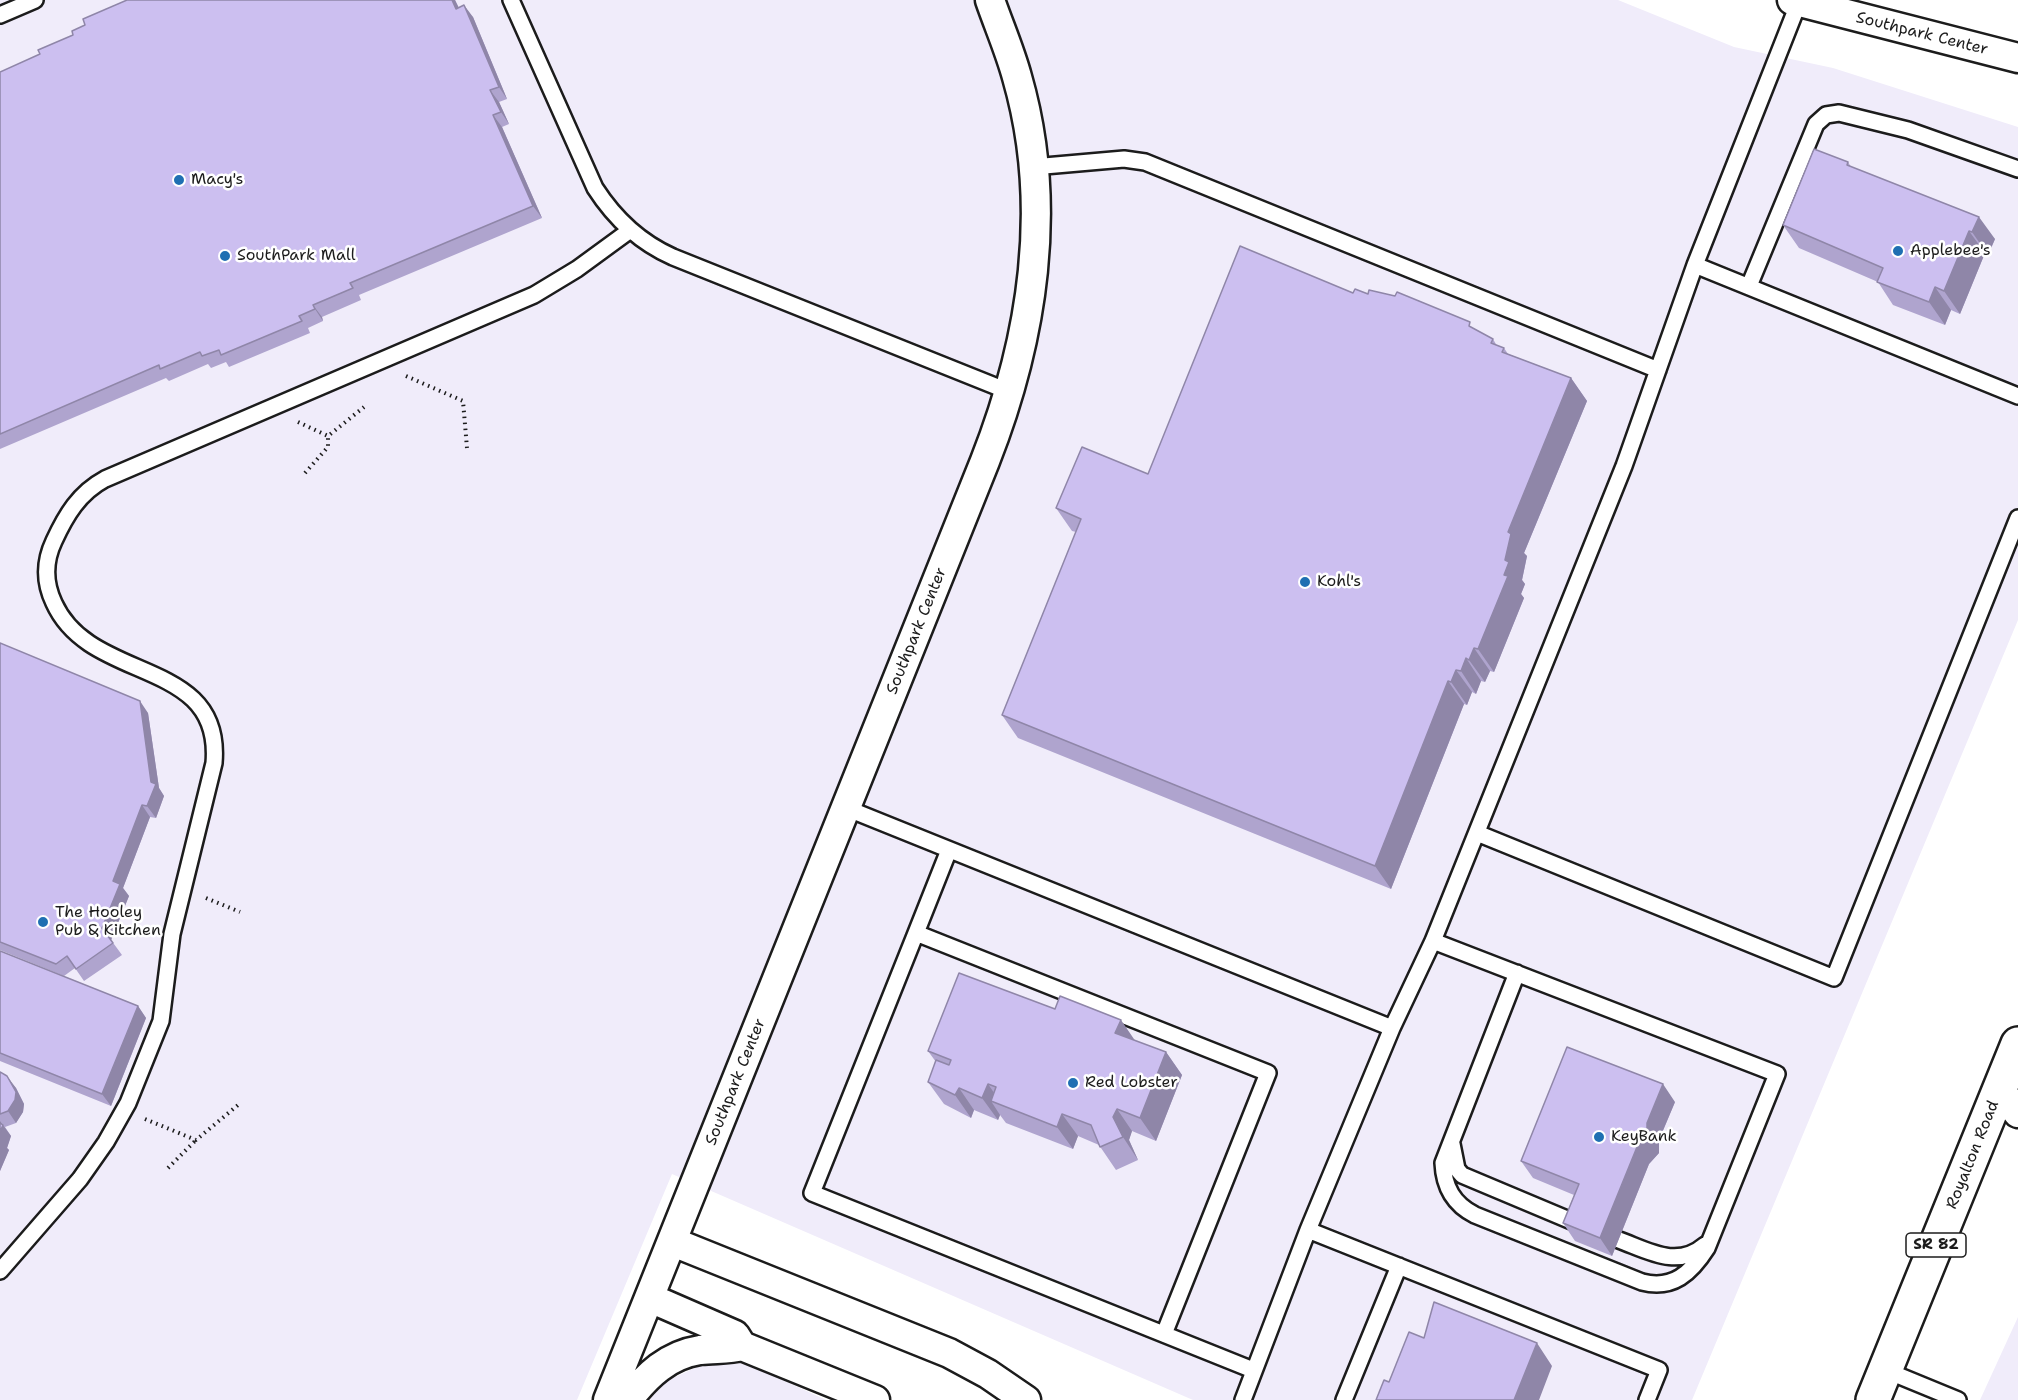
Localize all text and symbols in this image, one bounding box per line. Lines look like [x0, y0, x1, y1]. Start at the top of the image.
street label: Southpark Center [1854, 8, 1990, 60]
place label: Macy's [191, 170, 243, 190]
marker: Macy's [172, 173, 186, 187]
place label: Applebee's [1910, 241, 1991, 261]
marker: Applebee's [1891, 244, 1905, 258]
place label: SouthPark Mall [237, 246, 356, 266]
marker: SouthPark Mall [218, 249, 232, 263]
street label: Southpark Center [883, 565, 951, 697]
place label: Kohl's [1317, 572, 1361, 592]
marker: Kohl's [1298, 575, 1312, 589]
place label: The Hooley Pub & Kitchen [55, 903, 161, 941]
marker: The Hooley Pub & Kitchen [36, 915, 50, 929]
street label: Southpark Center [702, 1016, 770, 1148]
place label: Red Lobster [1085, 1073, 1178, 1093]
marker: Red Lobster [1066, 1076, 1080, 1090]
street label: Royalton Road [1942, 1098, 2004, 1212]
place label: KeyBank [1611, 1127, 1677, 1147]
marker: KeyBank [1592, 1130, 1606, 1144]
road number: SR 82 [1906, 1233, 1966, 1257]

